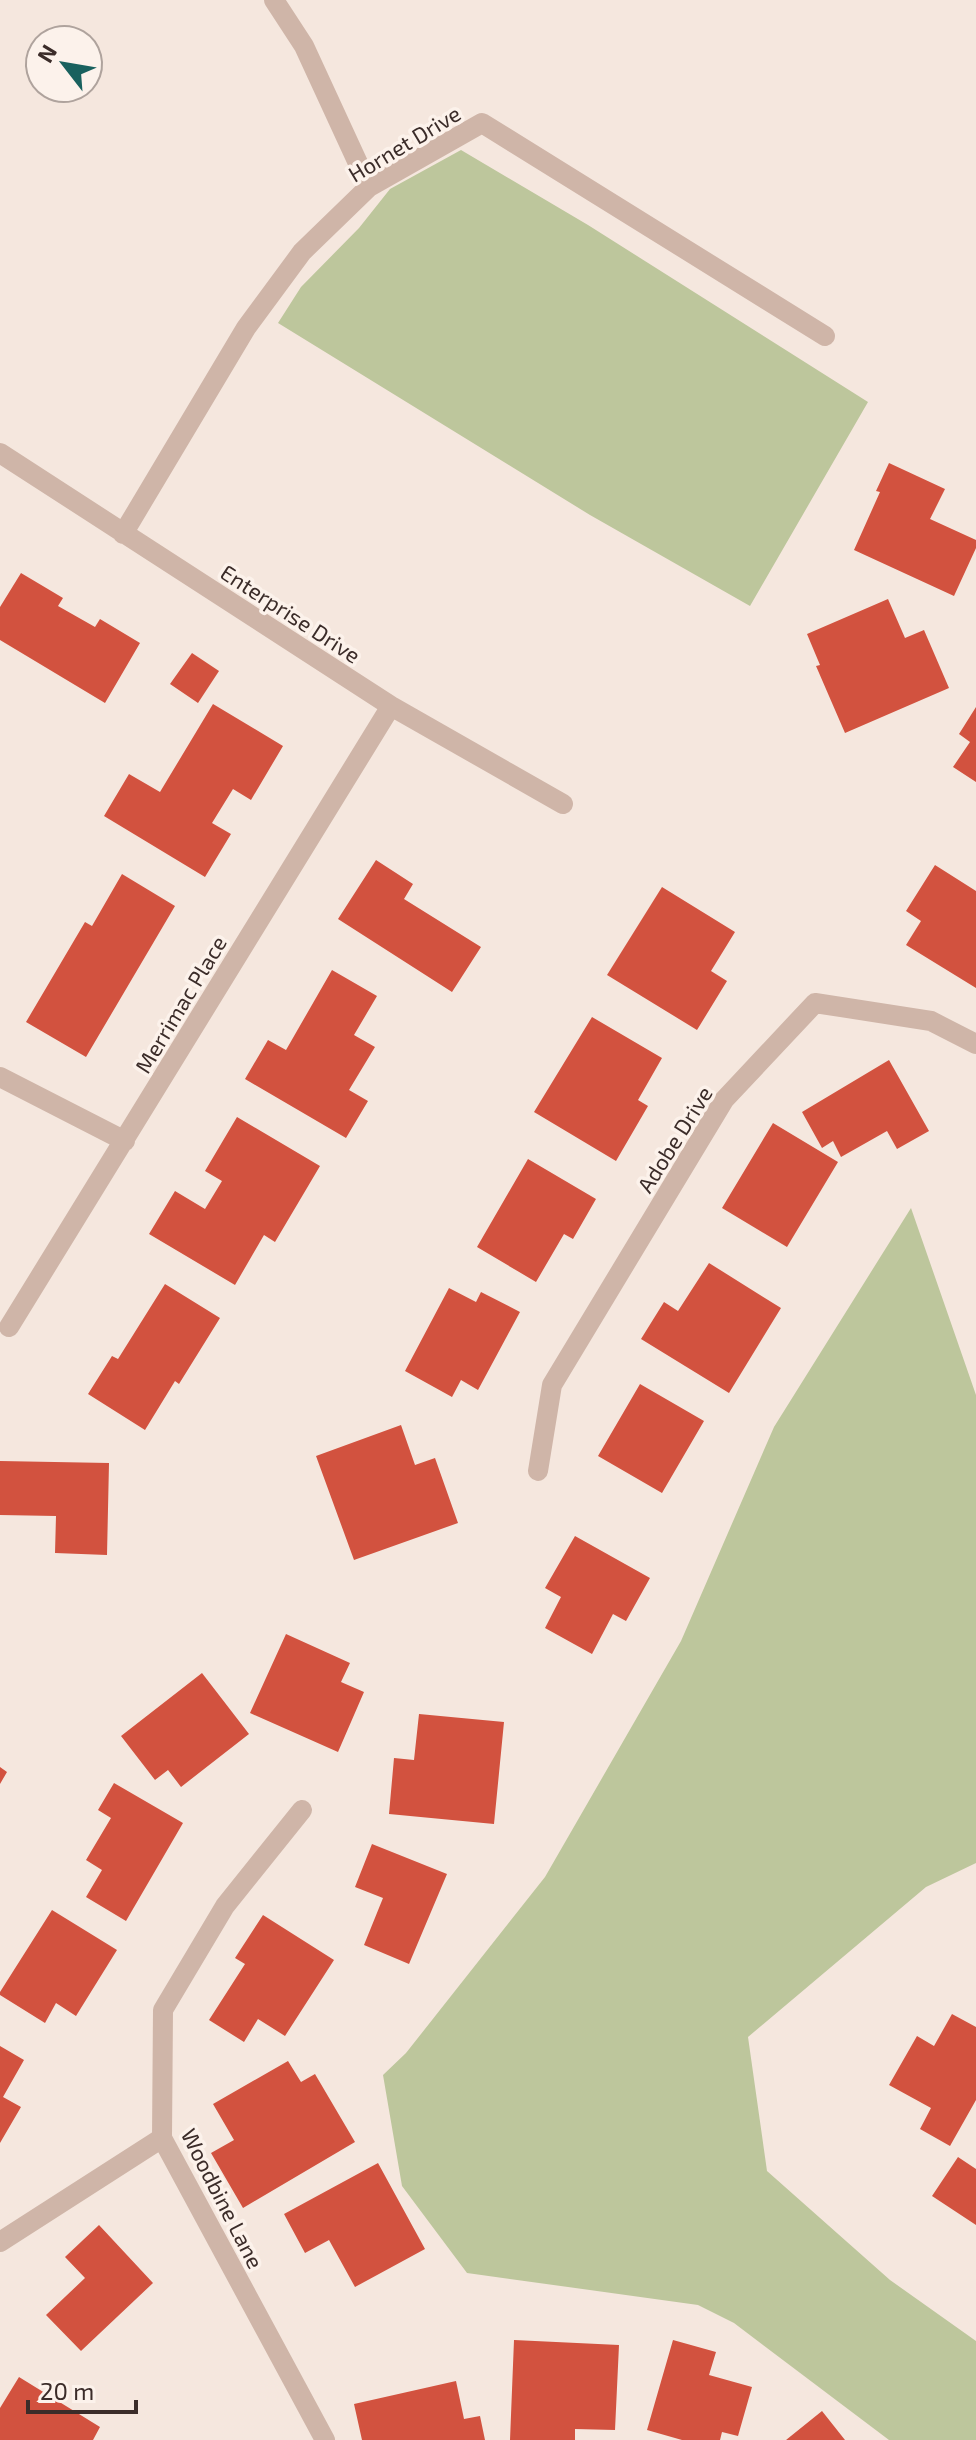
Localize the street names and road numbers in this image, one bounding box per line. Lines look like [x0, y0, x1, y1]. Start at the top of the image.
street label: Hornet Drive [343, 99, 465, 187]
street label: Enterprise Drive [216, 558, 366, 668]
street label: Merrimac Place [129, 931, 231, 1077]
street label: Adobe Drive [631, 1081, 717, 1197]
street label: Woodbine Lane [177, 2124, 269, 2272]

